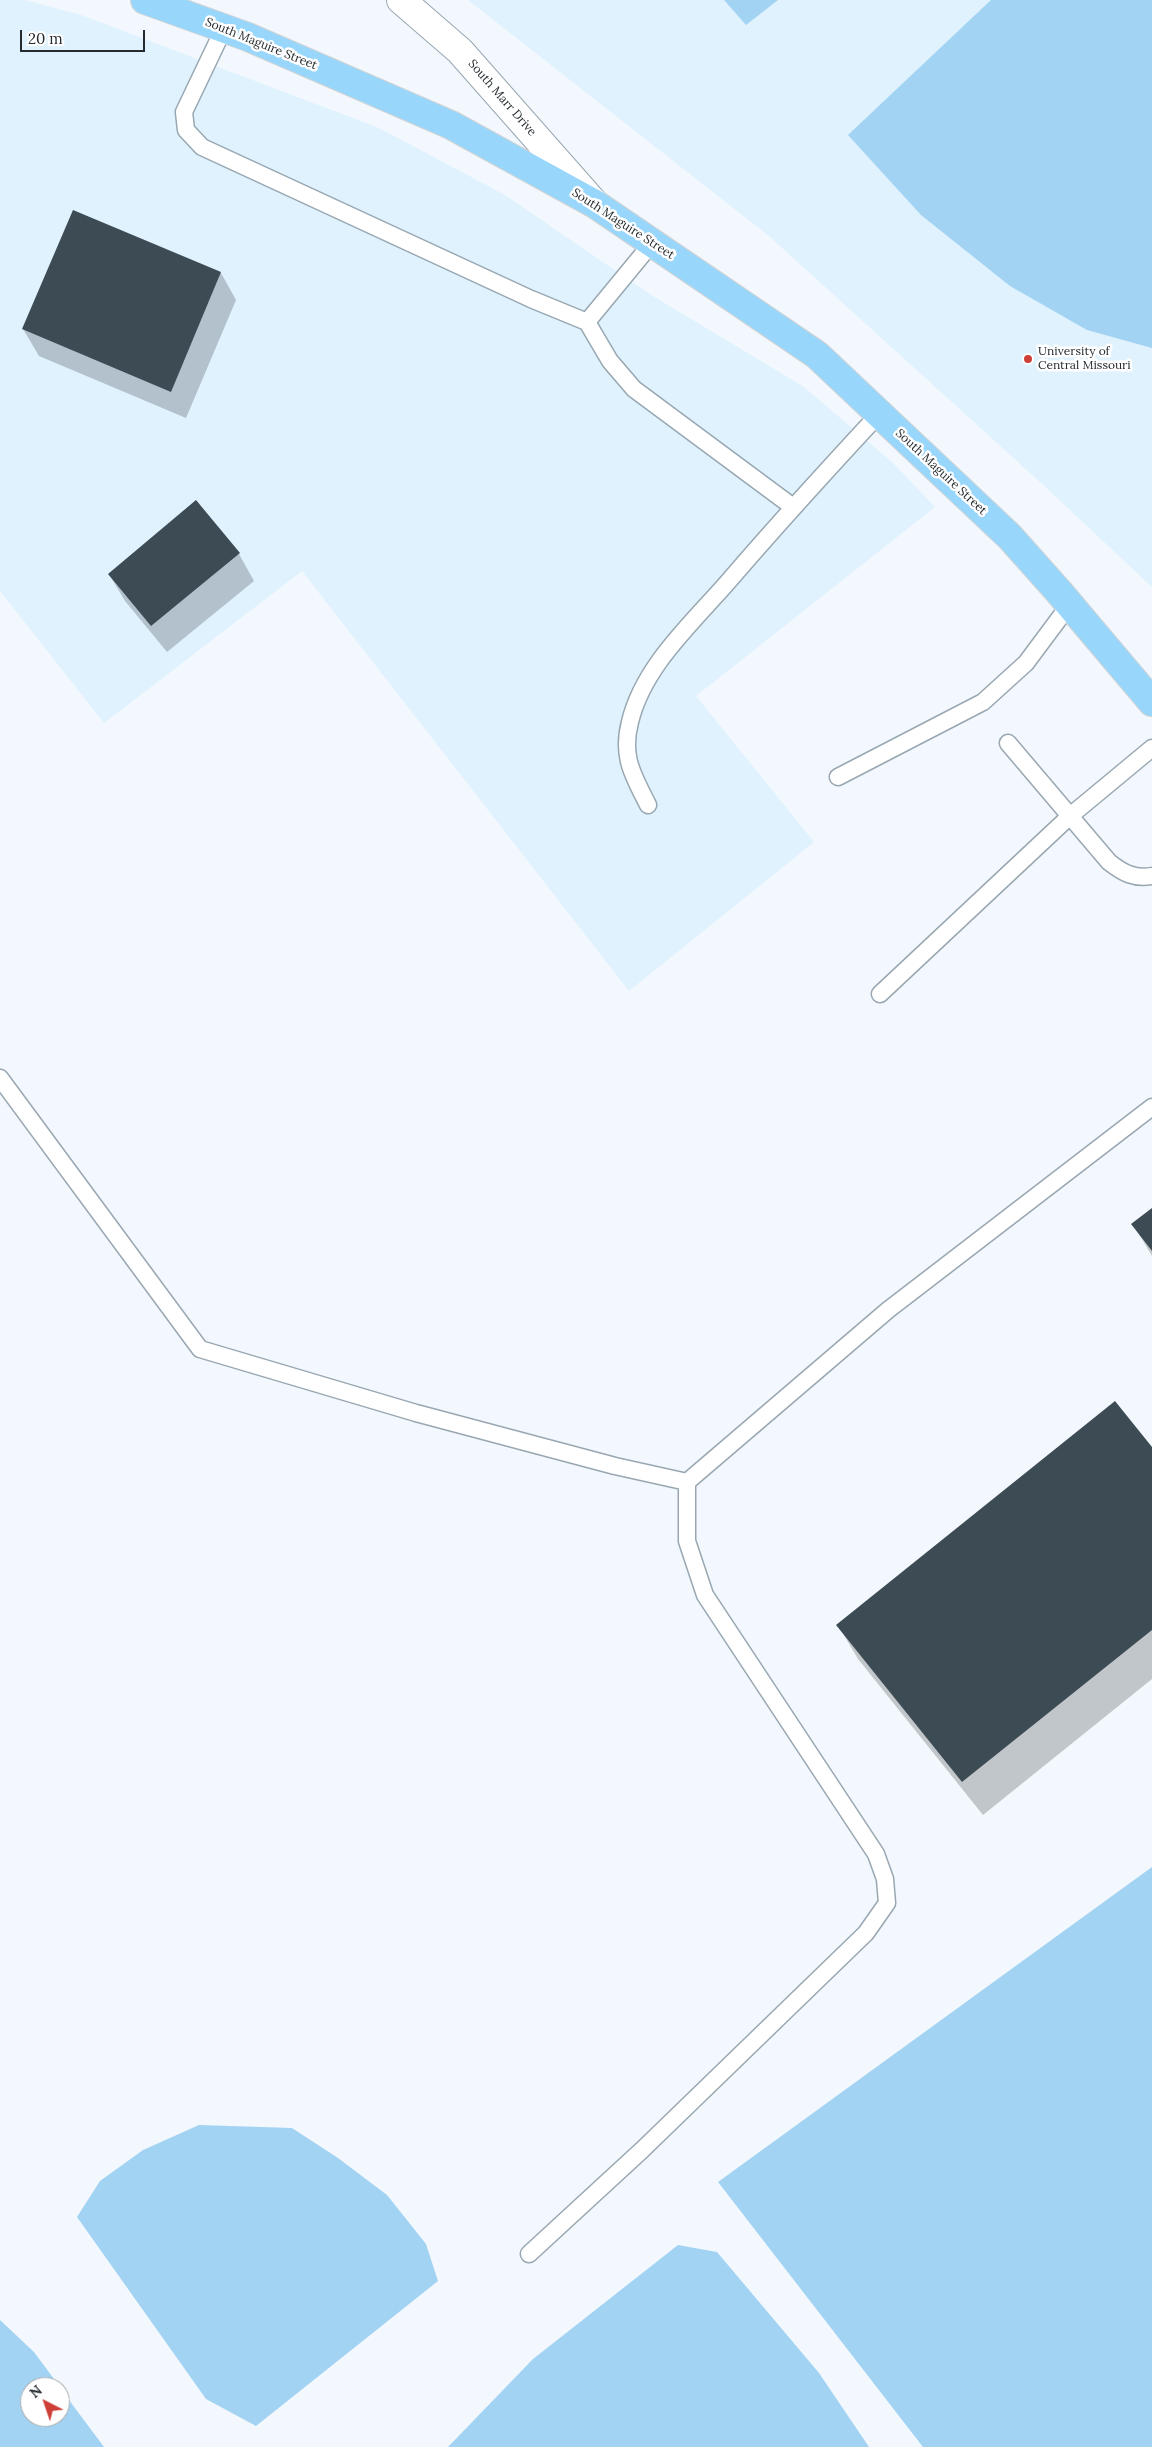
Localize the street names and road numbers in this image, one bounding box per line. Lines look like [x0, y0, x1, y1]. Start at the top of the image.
street label: South Maguire Street [203, 15, 319, 73]
street label: South Marr Drive [465, 57, 539, 139]
street label: South Maguire Street [569, 186, 677, 262]
street label: South Maguire Street [893, 426, 989, 518]

